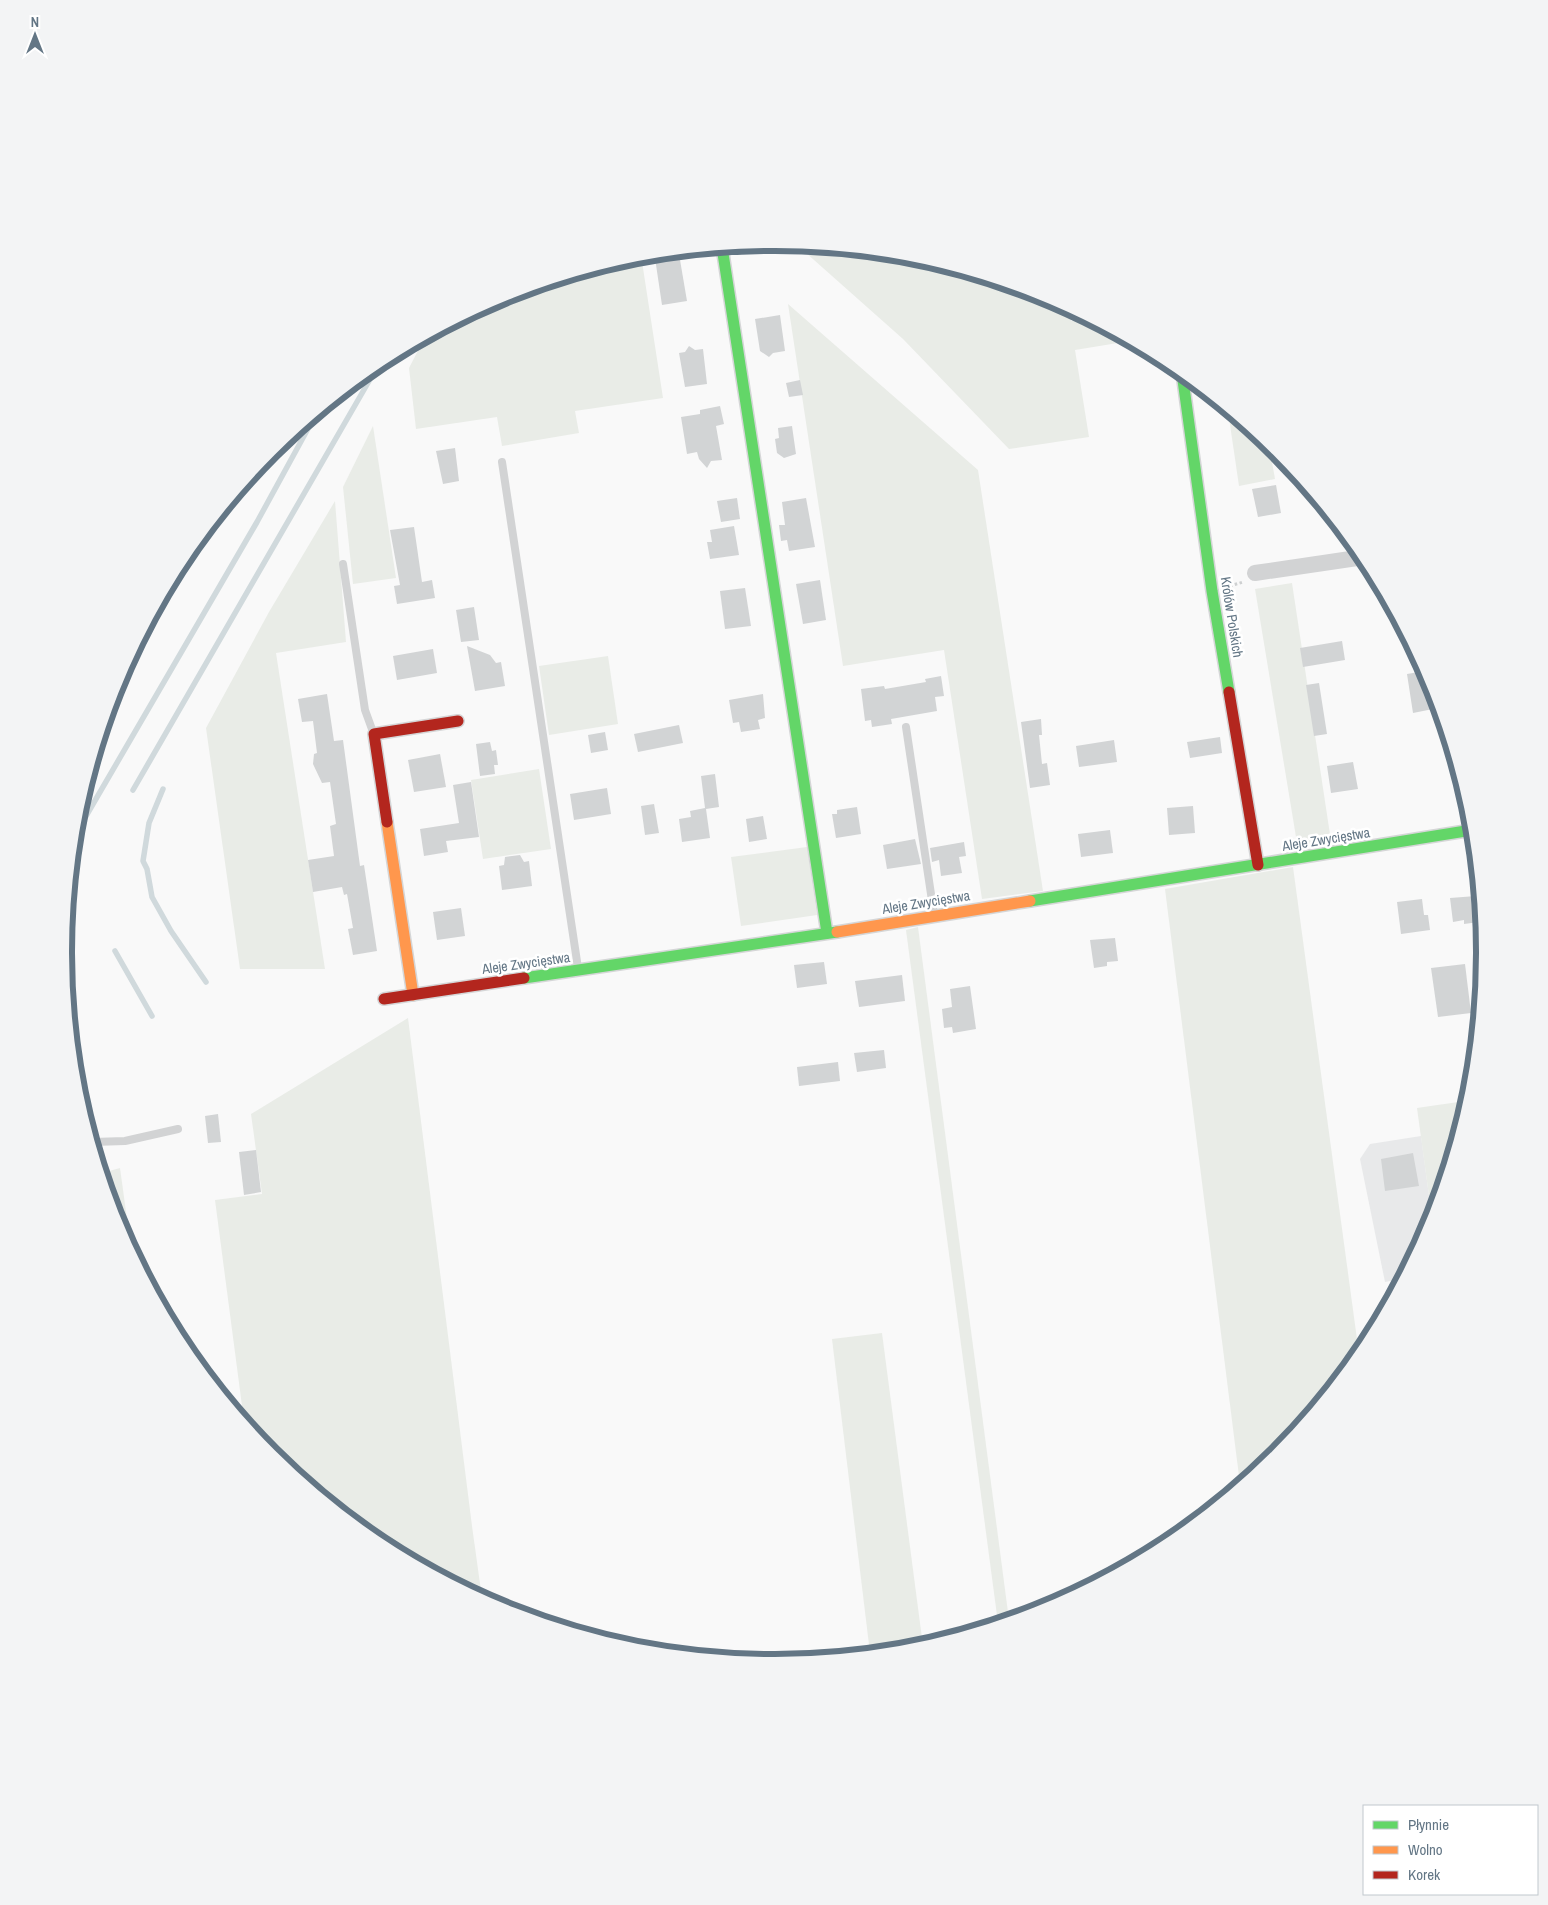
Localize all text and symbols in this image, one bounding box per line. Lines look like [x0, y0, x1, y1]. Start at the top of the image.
north arrow [10, 10, 60, 60]
text: N [31, 13, 39, 31]
street label: Królów Polskich [1217, 575, 1247, 659]
street label: Aleje Zwycięstwa [1280, 823, 1372, 855]
street label: Aleje Zwycięstwa [880, 886, 972, 918]
street label: Aleje Zwycięstwa [480, 948, 572, 978]
legend [1363, 1805, 1538, 1895]
text: Płynnie [1408, 1814, 1449, 1835]
text: Wolno [1408, 1839, 1443, 1860]
text: Korek [1408, 1864, 1441, 1885]

